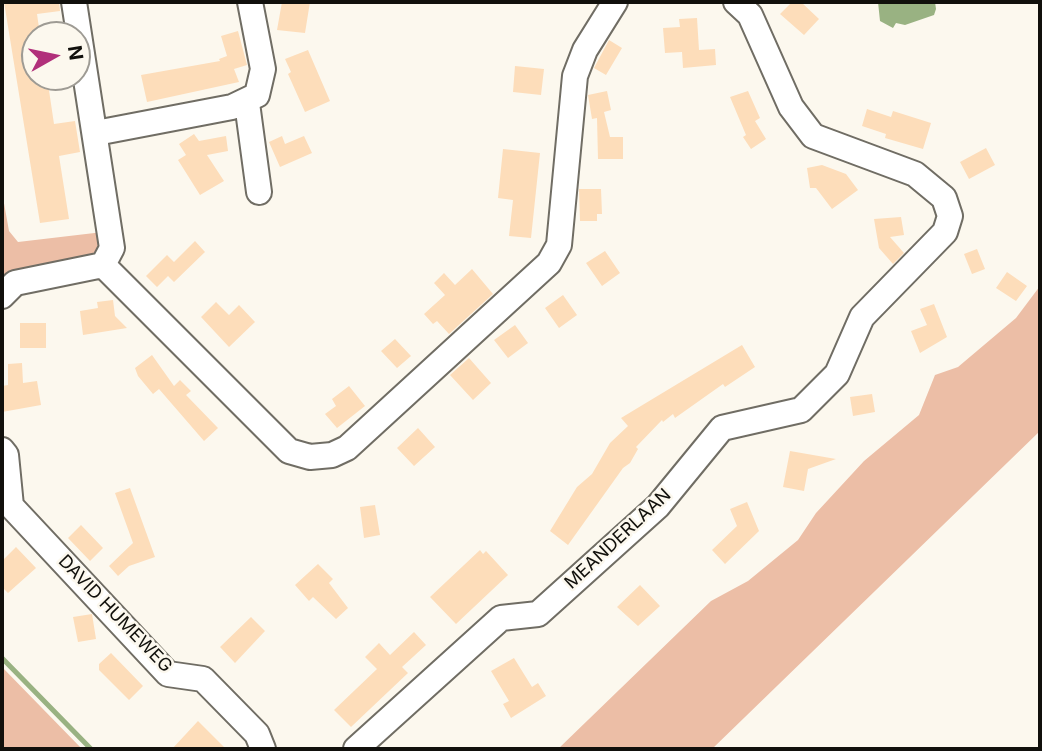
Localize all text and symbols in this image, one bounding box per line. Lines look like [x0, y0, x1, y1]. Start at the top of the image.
north arrow [21, 21, 91, 91]
text: N [63, 44, 88, 62]
street label: MEANDERLAAN [560, 484, 676, 594]
street label: DAVID HUMEWEG [53, 551, 177, 677]

